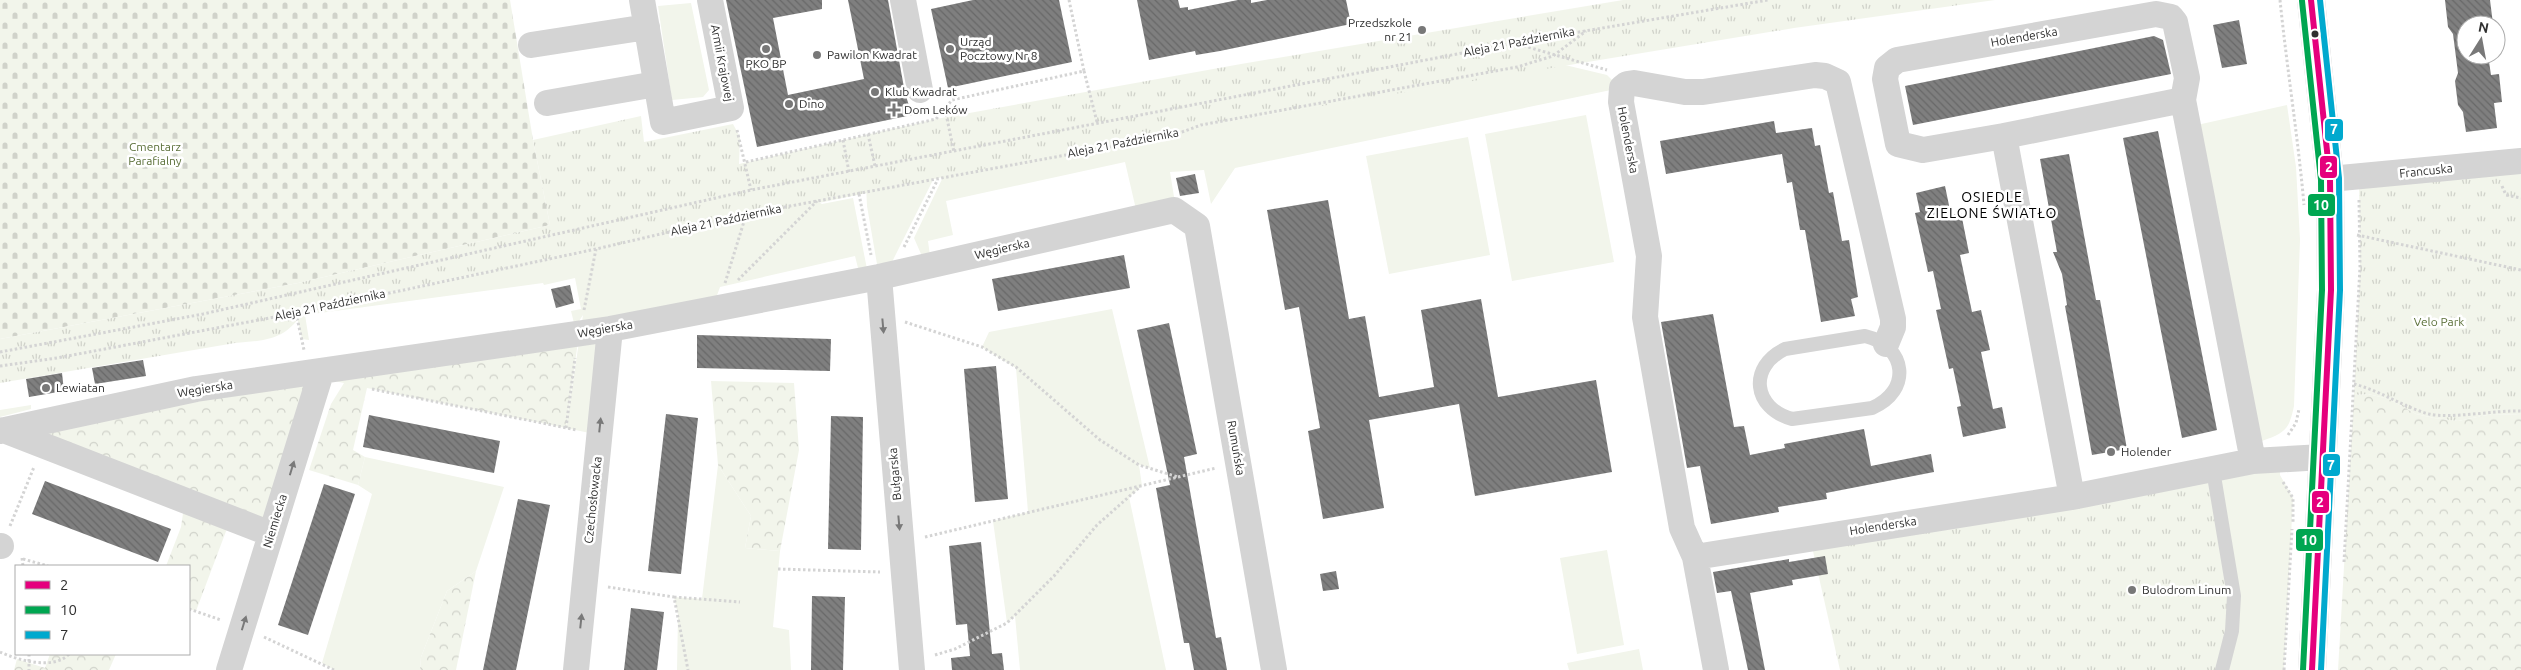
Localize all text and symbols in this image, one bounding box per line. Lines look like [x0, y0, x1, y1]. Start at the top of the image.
north arrow [2456, 15, 2506, 65]
place label: Przedszkole nr 21 [1348, 16, 1412, 43]
text: N [2477, 18, 2490, 36]
street label: Armii Krajowej [709, 23, 736, 103]
marker: Przedszkole nr 21 [1416, 24, 1428, 36]
street label: Aleja 21 Października [1462, 24, 1576, 59]
street label: Holenderska [1989, 24, 2058, 49]
unlabelled marker [2310, 29, 2320, 39]
place label: Urząd Pocztowy Nr 8 [960, 35, 1038, 62]
marker: PKO BP [760, 43, 772, 55]
marker: Urząd Pocztowy Nr 8 [944, 43, 956, 55]
place label: Pawilon Kwadrat [827, 48, 917, 61]
marker: Pawilon Kwadrat [811, 49, 823, 61]
place label: PKO BP [745, 57, 787, 70]
place label: Klub Kwadrat [885, 85, 957, 98]
marker: Klub Kwadrat [869, 86, 881, 98]
place label: Dino [799, 97, 824, 110]
marker: Dino [783, 98, 795, 110]
place label: Dom Leków [904, 103, 968, 116]
marker: Dom Leków [888, 104, 900, 116]
street label: Holenderska [1616, 105, 1641, 174]
line badge: 7 [2324, 118, 2344, 142]
text: 7 [2330, 121, 2338, 137]
street label: Aleja 21 Października [1066, 125, 1180, 160]
park label: Cmentarz Parafialny [128, 140, 182, 167]
line badge: 2 [2319, 155, 2338, 179]
text: 2 [2325, 159, 2333, 175]
street label: Francuska [2399, 161, 2453, 180]
district label: OSIEDLE ZIELONE ŚWIATŁO [1927, 189, 2057, 221]
line badge: 10 [2307, 193, 2336, 217]
text: 10 [2313, 197, 2329, 213]
street label: Aleja 21 Października [669, 201, 782, 238]
street label: Węgierska [973, 236, 1031, 261]
street label: Aleja 21 Października [273, 286, 386, 323]
park label: Velo Park [2414, 315, 2464, 328]
street label: Węgierska [576, 317, 634, 340]
one-way arrow [880, 318, 888, 334]
street label: Węgierska [176, 378, 234, 399]
place label: Lewiatan [56, 381, 105, 394]
marker: Lewiatan [40, 382, 52, 394]
one-way arrow [597, 417, 605, 433]
street label: Rumuńska [1225, 419, 1248, 477]
place label: Holender [2121, 445, 2172, 458]
marker: Holender [2105, 446, 2117, 458]
street label: Bułgarska [886, 447, 903, 501]
line badge: 7 [2322, 453, 2341, 477]
street label: Czechosłowacka [581, 456, 604, 544]
text: 7 [2327, 457, 2335, 473]
one-way arrow [288, 461, 296, 476]
line badge: 2 [2311, 490, 2330, 514]
street label: Niemiecka [260, 492, 289, 549]
text: 2 [2316, 494, 2324, 510]
street label: Holenderska [1849, 514, 1917, 537]
one-way arrow [896, 515, 904, 531]
line badge: 10 [2295, 528, 2324, 552]
text: 10 [2301, 532, 2317, 548]
legend [15, 565, 190, 655]
text: 2 [60, 576, 68, 593]
place label: Bulodrom Linum [2142, 583, 2231, 596]
marker: Bulodrom Linum [2126, 584, 2138, 596]
text: 10 [60, 601, 77, 618]
one-way arrow [577, 613, 585, 629]
one-way arrow [240, 616, 248, 631]
text: 7 [60, 626, 68, 643]

